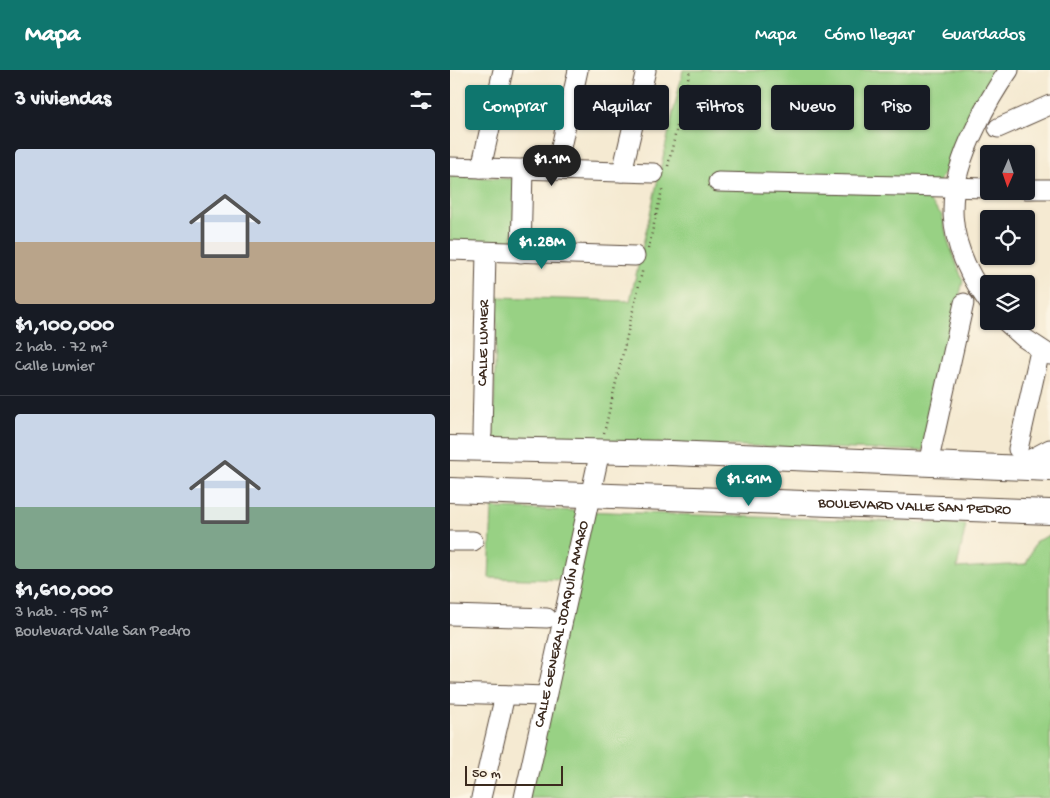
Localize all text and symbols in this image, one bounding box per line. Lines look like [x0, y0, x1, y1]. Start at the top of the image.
text: Mapa [25, 21, 80, 50]
text: Mapa [755, 25, 796, 46]
text: Cómo llegar [824, 25, 914, 46]
text: Guardados [942, 25, 1025, 46]
chip: Comprar [465, 85, 564, 130]
chip: Alquilar [574, 85, 669, 130]
chip: Filtros [679, 85, 761, 130]
chip: Nuevo [771, 85, 854, 130]
chip: Piso [864, 85, 930, 130]
icon: filters [407, 86, 435, 114]
text: 3 viviendas [15, 88, 111, 113]
pin: $1.1M [517, 144, 587, 187]
north arrow [980, 145, 1035, 200]
map controls [980, 145, 1035, 330]
text: $1.1M [534, 151, 570, 170]
icon: home [180, 181, 270, 271]
button: locate [980, 210, 1035, 265]
pin: $1.28M [501, 228, 583, 270]
text: $1.28M [519, 234, 565, 253]
button: layers [980, 275, 1035, 330]
street label: CALLE LUMIER [474, 299, 494, 386]
text: $1,100,000 [15, 314, 114, 339]
text: 2 hab. · 72 m² [15, 339, 108, 358]
text: Calle Lumier [15, 358, 94, 377]
icon: home [180, 447, 270, 537]
pin: $1.61M [708, 464, 790, 507]
text: $1.61M [727, 471, 771, 490]
street label: BOULEVARD VALLE SAN PEDRO [817, 494, 1012, 520]
street label: CALLE GENERAL JOAQUÍN AMARO [531, 519, 593, 729]
text: $1,610,000 [15, 579, 113, 604]
text: 3 hab. · 95 m² [15, 604, 109, 623]
text: Boulevard Valle San Pedro [15, 623, 191, 642]
scale bar [465, 763, 562, 786]
text: 50 m [472, 766, 501, 783]

